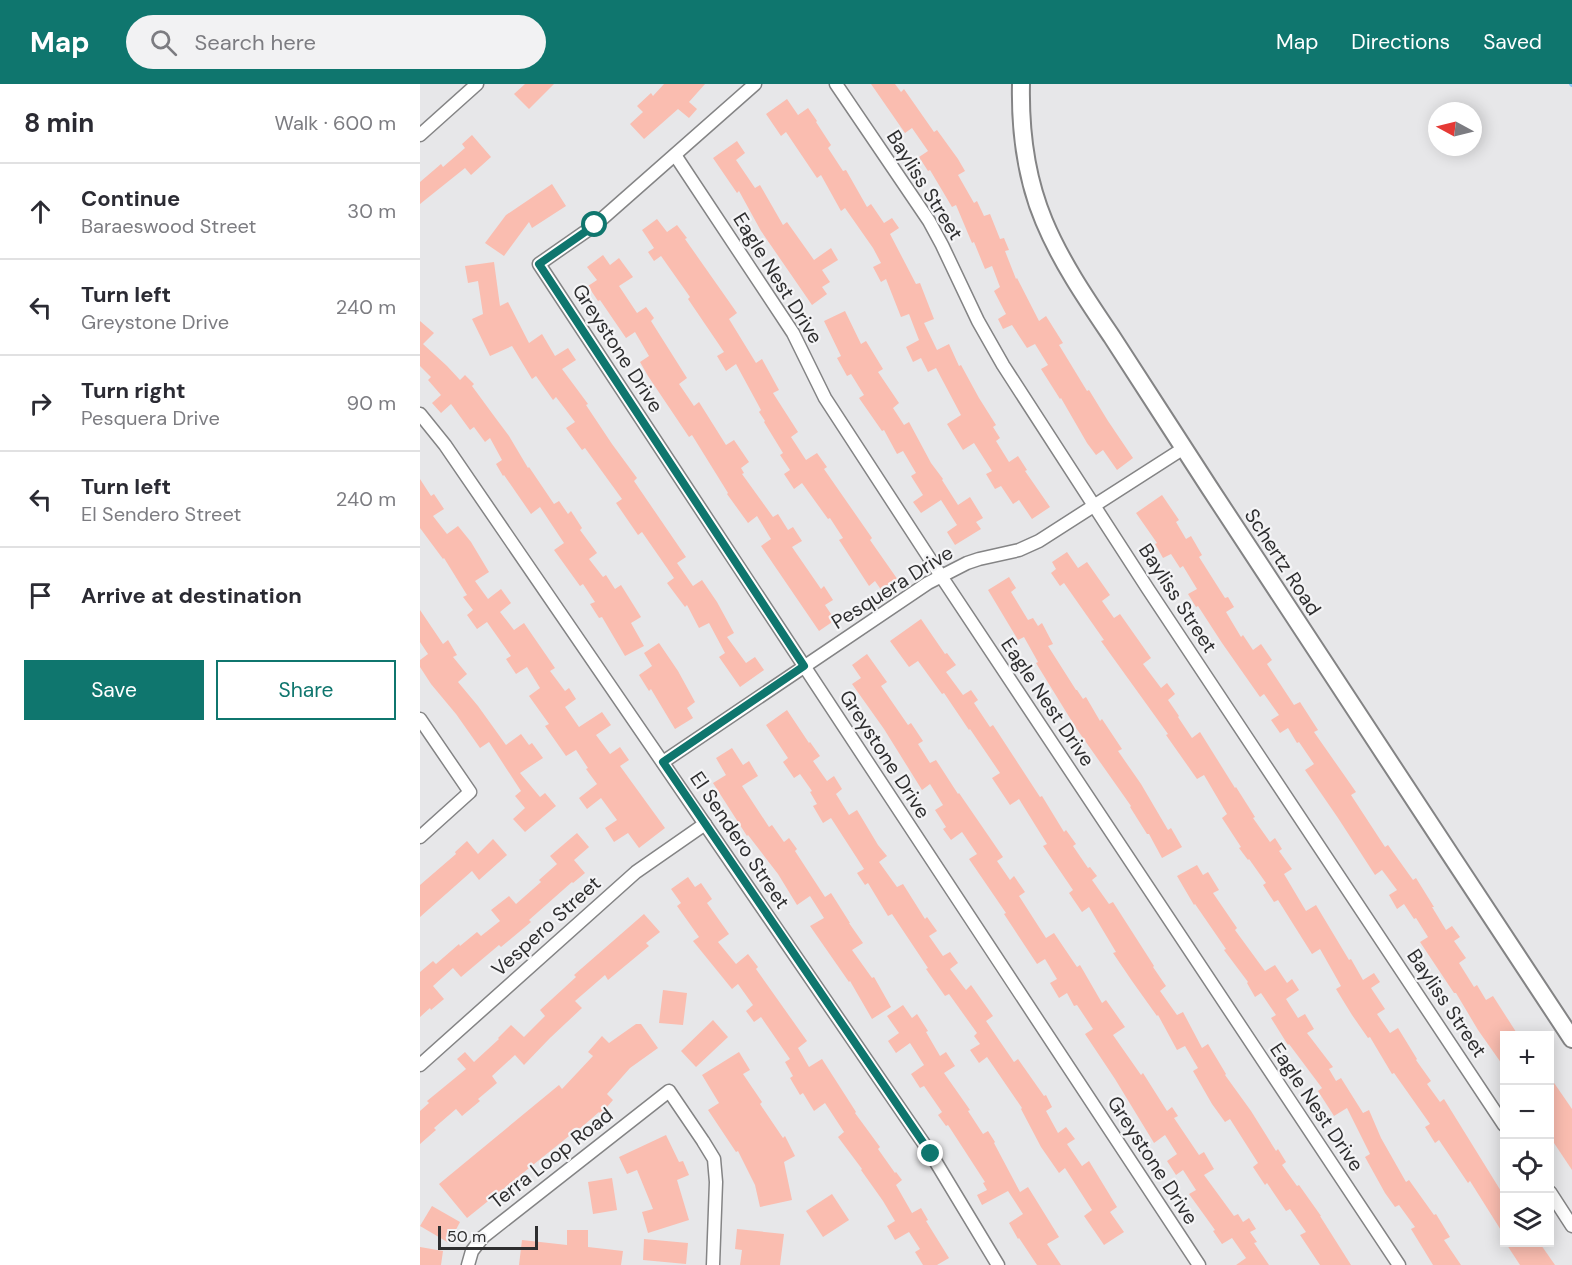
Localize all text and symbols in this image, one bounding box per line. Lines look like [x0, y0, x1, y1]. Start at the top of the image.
search box [126, 15, 546, 69]
text: Map [30, 24, 90, 61]
icon: search [147, 26, 180, 59]
text: Search here [195, 28, 316, 57]
text: Map [1276, 28, 1318, 56]
text: Directions [1351, 28, 1450, 56]
text: Saved [1483, 28, 1542, 56]
north arrow [1428, 102, 1482, 156]
text: 8 min [24, 106, 94, 140]
text: Walk · 600 m [275, 110, 396, 136]
street label: Bayliss Street [881, 125, 969, 245]
text: Continue [81, 184, 180, 213]
icon: ahead [24, 195, 57, 228]
text: 30 m [347, 198, 396, 224]
street label: Eagle Nest Drive [727, 208, 829, 348]
route start [581, 211, 607, 237]
text: Baraeswood Street [81, 213, 256, 239]
street label: Greystone Drive [567, 279, 669, 417]
text: Turn left [81, 280, 171, 309]
icon: left [24, 291, 57, 324]
text: 240 m [336, 294, 396, 320]
text: Greystone Drive [81, 309, 229, 335]
text: Turn right [81, 376, 186, 405]
icon: right [24, 387, 57, 420]
text: 90 m [347, 390, 396, 416]
text: Pesquera Drive [81, 405, 220, 431]
text: Turn left [81, 472, 171, 501]
icon: left [24, 483, 57, 516]
text: 240 m [336, 486, 396, 512]
text: El Sendero Street [81, 501, 241, 527]
street label: Schertz Road [1239, 504, 1327, 620]
street label: Bayliss Street [1133, 538, 1223, 658]
street label: Pesquera Drive [826, 539, 958, 635]
icon: arrive [24, 579, 57, 612]
text: Arrive at destination [81, 581, 302, 610]
street label: Eagle Nest Drive [995, 633, 1101, 771]
button: Save [24, 660, 204, 720]
button: Share [216, 660, 396, 720]
street label: Greystone Drive [834, 685, 936, 823]
street label: El Sendero Street [684, 766, 796, 914]
street label: Vespero Street [486, 870, 606, 982]
street label: Bayliss Street [1401, 944, 1493, 1062]
map controls [1500, 1031, 1554, 1247]
button: + [1500, 1031, 1554, 1085]
street label: Eagle Nest Drive [1264, 1038, 1370, 1176]
button: − [1500, 1085, 1554, 1139]
street label: Greystone Drive [1102, 1091, 1204, 1229]
street label: Terra Loop Road [484, 1102, 618, 1214]
button: locate [1500, 1139, 1554, 1193]
route end [917, 1140, 943, 1166]
button: layers [1500, 1193, 1554, 1247]
scale bar [438, 1223, 538, 1250]
text: 50 m [447, 1226, 486, 1247]

